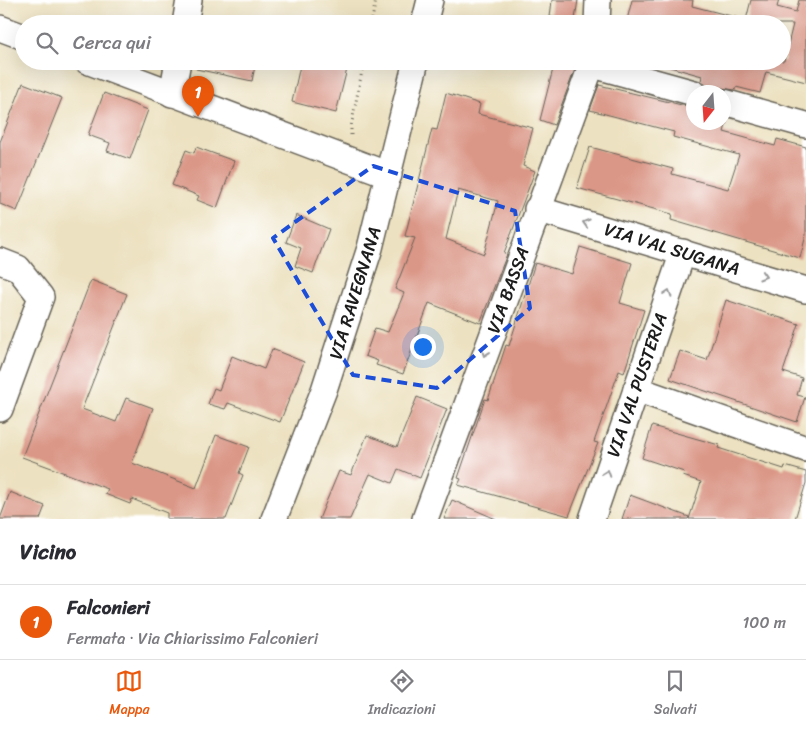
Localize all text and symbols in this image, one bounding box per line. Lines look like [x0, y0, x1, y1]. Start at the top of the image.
search box [15, 15, 791, 70]
text: Cerca qui [73, 26, 151, 59]
icon: search [33, 29, 61, 57]
pin: 1 [182, 76, 214, 117]
north arrow [686, 85, 731, 130]
street label: VIA VAL SUGANA [600, 213, 744, 285]
one-way arrow [582, 218, 590, 228]
street label: VIA RAVEGNANA [320, 223, 390, 363]
street label: VIA BASSA [478, 242, 538, 338]
one-way arrow [758, 271, 766, 281]
one-way arrow [663, 289, 673, 297]
street label: VIA VAL PUSTERIA [597, 308, 677, 462]
your location [410, 334, 436, 360]
one-way arrow [481, 348, 491, 357]
one-way arrow [602, 469, 612, 478]
text: Vicino [20, 533, 76, 571]
text: Falconieri [67, 591, 150, 624]
text: 1 [33, 608, 39, 637]
text: 100 m [742, 608, 786, 637]
text: Fermata · Via Chiarissimo Falconieri [67, 624, 318, 653]
tab: Mappa [109, 667, 150, 722]
tab: Indicazioni [368, 667, 435, 722]
tab: Salvati [654, 667, 697, 722]

